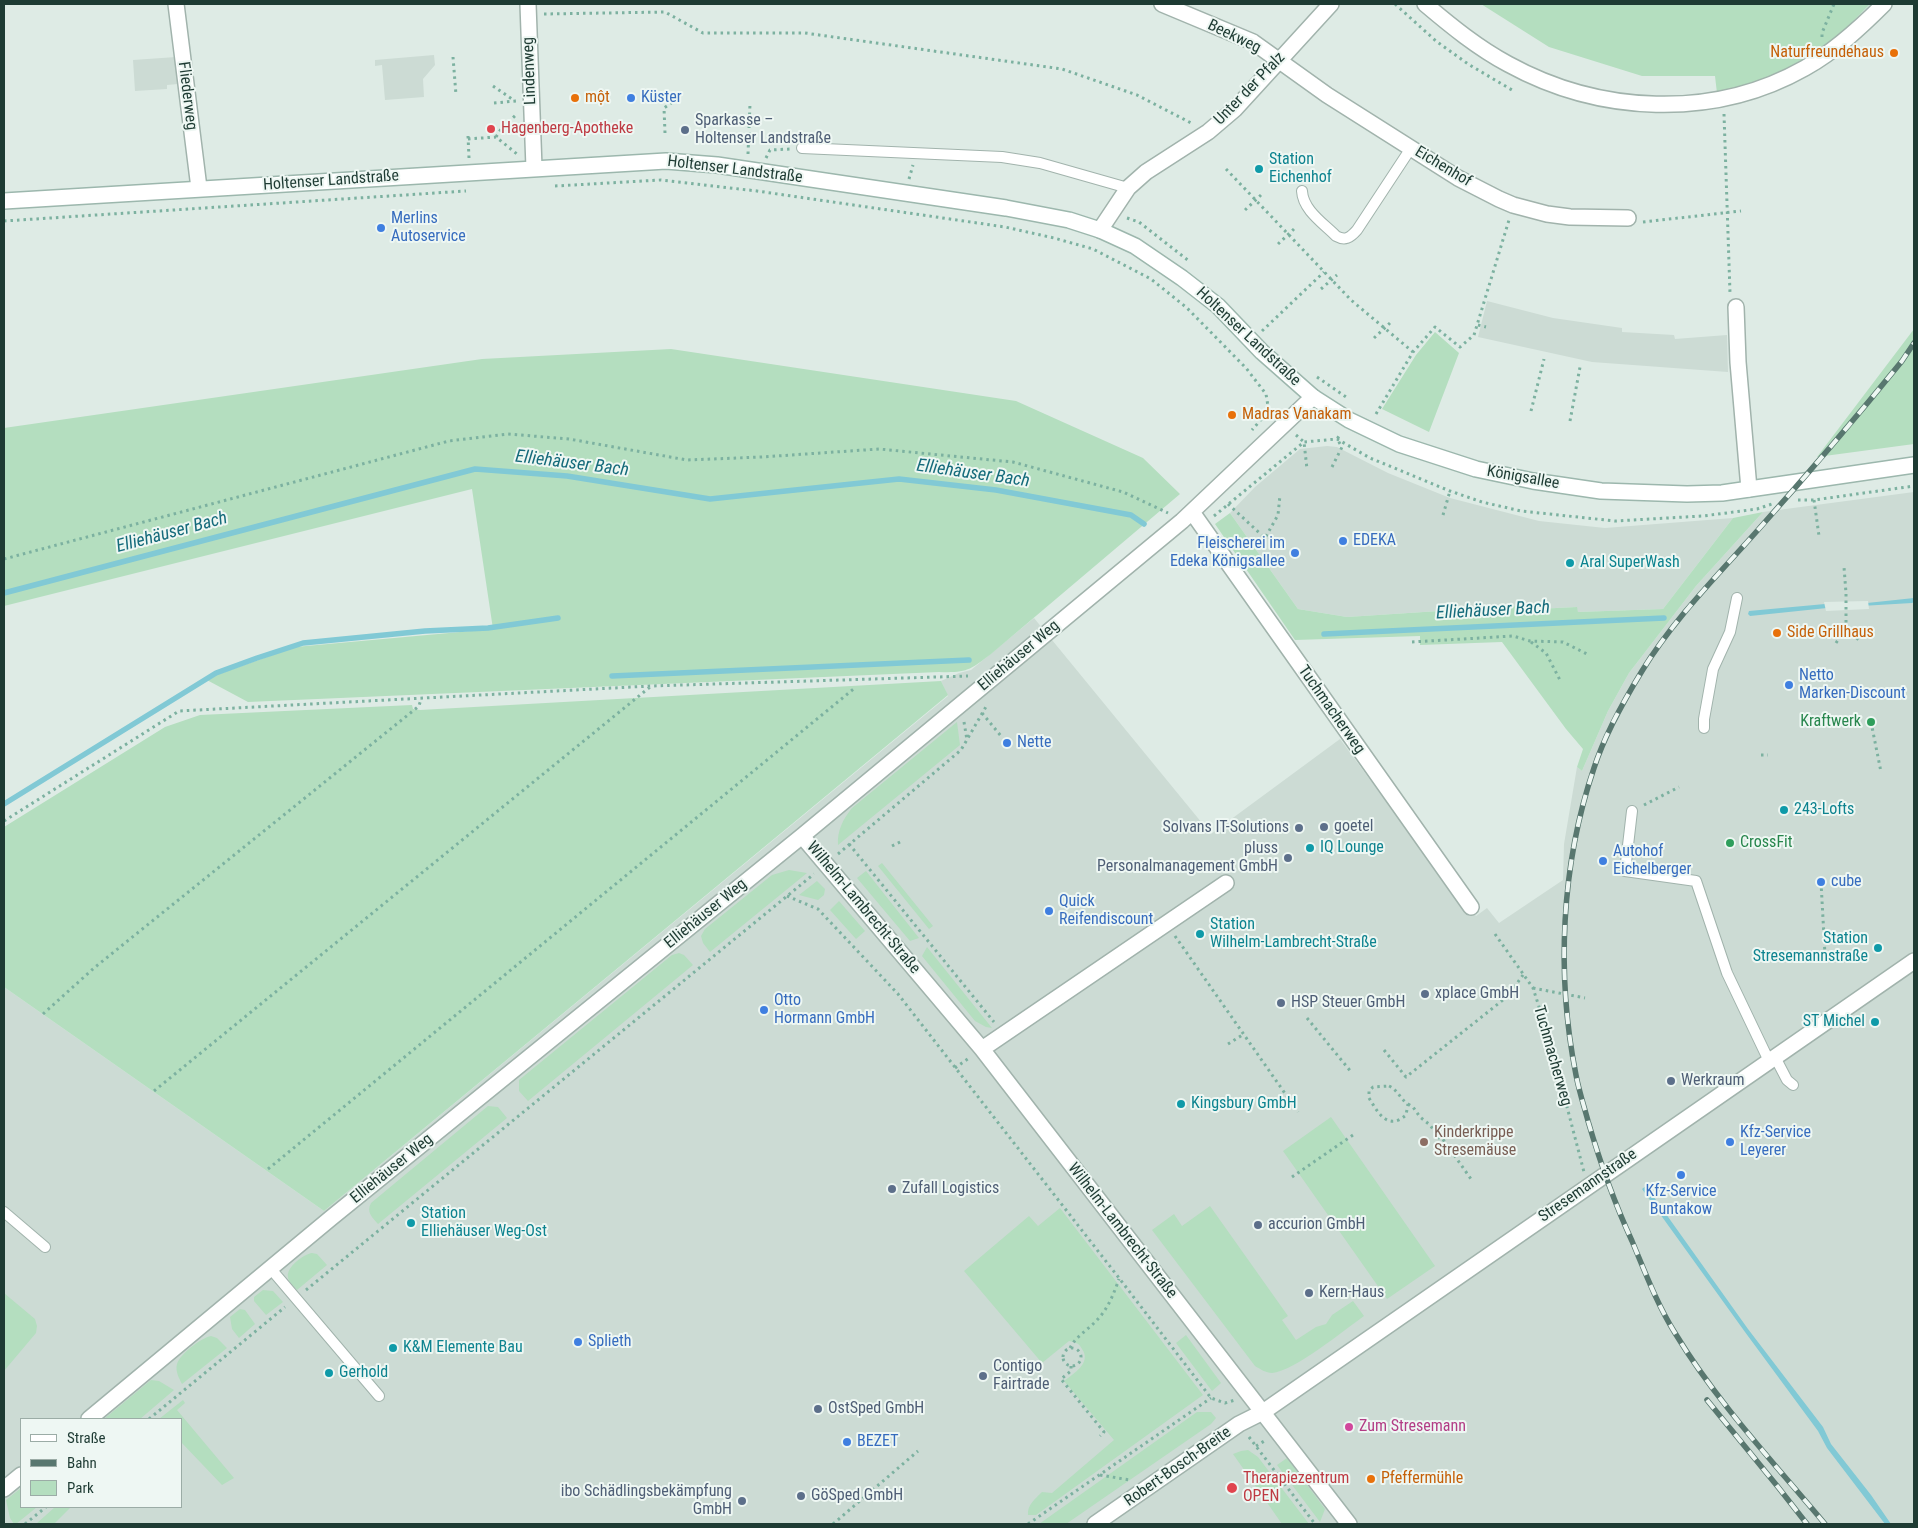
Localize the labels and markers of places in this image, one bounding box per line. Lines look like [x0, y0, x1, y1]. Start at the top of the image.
place label: Naturfreundehaus [1770, 43, 1884, 63]
marker: Naturfreundehaus [1888, 47, 1900, 59]
place label: một [585, 88, 610, 108]
place label: Küster [641, 88, 682, 108]
marker: một [569, 92, 581, 104]
marker: Küster [625, 92, 637, 104]
place label: Sparkasse – Holtenser Landstraße [695, 111, 831, 149]
place label: Hagenberg-Apotheke [501, 119, 633, 139]
marker: Hagenberg-Apotheke [485, 123, 497, 135]
marker: Sparkasse – Holtenser Landstraße [679, 124, 691, 136]
place label: Station Eichenhof [1269, 150, 1332, 188]
marker: Station Eichenhof [1253, 163, 1265, 175]
place label: Merlins Autoservice [391, 209, 466, 247]
marker: Merlins Autoservice [375, 222, 387, 234]
place label: Madras Vanakam [1242, 405, 1351, 425]
marker: Madras Vanakam [1226, 409, 1238, 421]
place label: EDEKA [1353, 531, 1396, 551]
place label: Fleischerei im Edeka Königsallee [1170, 534, 1285, 572]
marker: EDEKA [1337, 535, 1349, 547]
marker: Fleischerei im Edeka Königsallee [1289, 547, 1301, 559]
place label: Aral SuperWash [1580, 553, 1680, 573]
marker: Aral SuperWash [1564, 557, 1576, 569]
place label: Side Grillhaus [1787, 623, 1874, 643]
marker: Side Grillhaus [1771, 627, 1783, 639]
place label: Netto Marken-Discount [1799, 666, 1906, 704]
marker: Netto Marken-Discount [1783, 679, 1795, 691]
place label: Kraftwerk [1800, 712, 1861, 732]
marker: Kraftwerk [1865, 716, 1877, 728]
place label: Nette [1017, 733, 1051, 753]
marker: Nette [1001, 737, 1013, 749]
place label: 243-Lofts [1794, 800, 1854, 820]
marker: 243-Lofts [1778, 804, 1790, 816]
place label: goetel [1334, 817, 1373, 837]
place label: Solvans IT-Solutions [1162, 818, 1289, 838]
marker: goetel [1318, 821, 1330, 833]
marker: Solvans IT-Solutions [1293, 822, 1305, 834]
place label: CrossFit [1740, 833, 1793, 853]
marker: CrossFit [1724, 837, 1736, 849]
place label: IQ Lounge [1320, 838, 1384, 858]
place label: pluss Personalmanagement GmbH [1097, 839, 1278, 877]
marker: IQ Lounge [1304, 842, 1316, 854]
place label: Autohof Eichelberger [1613, 842, 1691, 880]
marker: pluss Personalmanagement GmbH [1282, 852, 1294, 864]
marker: Autohof Eichelberger [1597, 855, 1609, 867]
place label: cube [1831, 872, 1862, 892]
marker: cube [1815, 876, 1827, 888]
place label: Quick Reifendiscount [1059, 892, 1153, 930]
marker: Quick Reifendiscount [1043, 905, 1055, 917]
place label: Station Wilhelm-Lambrecht-Straße [1210, 915, 1377, 953]
marker: Station Wilhelm-Lambrecht-Straße [1194, 928, 1206, 940]
place label: Station Stresemannstraße [1753, 929, 1868, 967]
marker: Station Stresemannstraße [1872, 942, 1884, 954]
place label: xplace GmbH [1435, 984, 1519, 1004]
marker: xplace GmbH [1419, 988, 1431, 1000]
place label: Otto Hormann GmbH [774, 991, 875, 1029]
place label: HSP Steuer GmbH [1291, 993, 1405, 1013]
marker: HSP Steuer GmbH [1275, 997, 1287, 1009]
marker: Otto Hormann GmbH [758, 1004, 770, 1016]
place label: ST Michel [1803, 1012, 1865, 1032]
marker: ST Michel [1869, 1016, 1881, 1028]
place label: Werkraum [1681, 1071, 1745, 1091]
marker: Werkraum [1665, 1075, 1677, 1087]
place label: Kingsbury GmbH [1191, 1094, 1297, 1114]
marker: Kingsbury GmbH [1175, 1098, 1187, 1110]
place label: Kinderkrippe Stresemäuse [1434, 1123, 1516, 1161]
place label: Kfz-Service Leyerer [1740, 1123, 1811, 1161]
marker: Kinderkrippe Stresemäuse [1418, 1136, 1430, 1148]
marker: Kfz-Service Leyerer [1724, 1136, 1736, 1148]
marker: Kfz-Service Buntakow [1675, 1169, 1687, 1181]
place label: Zufall Logistics [902, 1179, 999, 1199]
place label: Kfz-Service Buntakow [1645, 1182, 1716, 1220]
marker: Zufall Logistics [886, 1183, 898, 1195]
place label: Station Elliehäuser Weg-Ost [421, 1204, 547, 1242]
place label: accurion GmbH [1268, 1215, 1365, 1235]
marker: Station Elliehäuser Weg-Ost [405, 1217, 417, 1229]
marker: accurion GmbH [1252, 1219, 1264, 1231]
place label: Kern-Haus [1319, 1283, 1384, 1303]
marker: Kern-Haus [1303, 1287, 1315, 1299]
place label: Splieth [588, 1332, 631, 1352]
marker: Splieth [572, 1336, 584, 1348]
place label: K&M Elemente Bau [403, 1338, 523, 1358]
marker: K&M Elemente Bau [387, 1342, 399, 1354]
place label: Contigo Fairtrade [993, 1357, 1049, 1395]
place label: Gerhold [339, 1363, 388, 1383]
marker: Gerhold [323, 1367, 335, 1379]
marker: Contigo Fairtrade [977, 1370, 989, 1382]
place label: OstSped GmbH [828, 1399, 924, 1419]
marker: OstSped GmbH [812, 1403, 824, 1415]
place label: Zum Stresemann [1359, 1417, 1466, 1437]
marker: Zum Stresemann [1343, 1421, 1355, 1433]
place label: BEZET [857, 1432, 898, 1452]
marker: BEZET [841, 1436, 853, 1448]
place label: Therapiezentrum OPEN [1243, 1469, 1349, 1507]
place label: Pfeffermühle [1381, 1469, 1463, 1489]
marker: Pfeffermühle [1365, 1473, 1377, 1485]
marker: Therapiezentrum OPEN [1225, 1481, 1239, 1495]
place label: ibo Schädlingsbekämpfung GmbH [561, 1482, 732, 1520]
place label: GöSped GmbH [811, 1486, 903, 1506]
marker: GöSped GmbH [795, 1490, 807, 1502]
marker: ibo Schädlingsbekämpfung GmbH [736, 1495, 748, 1507]

